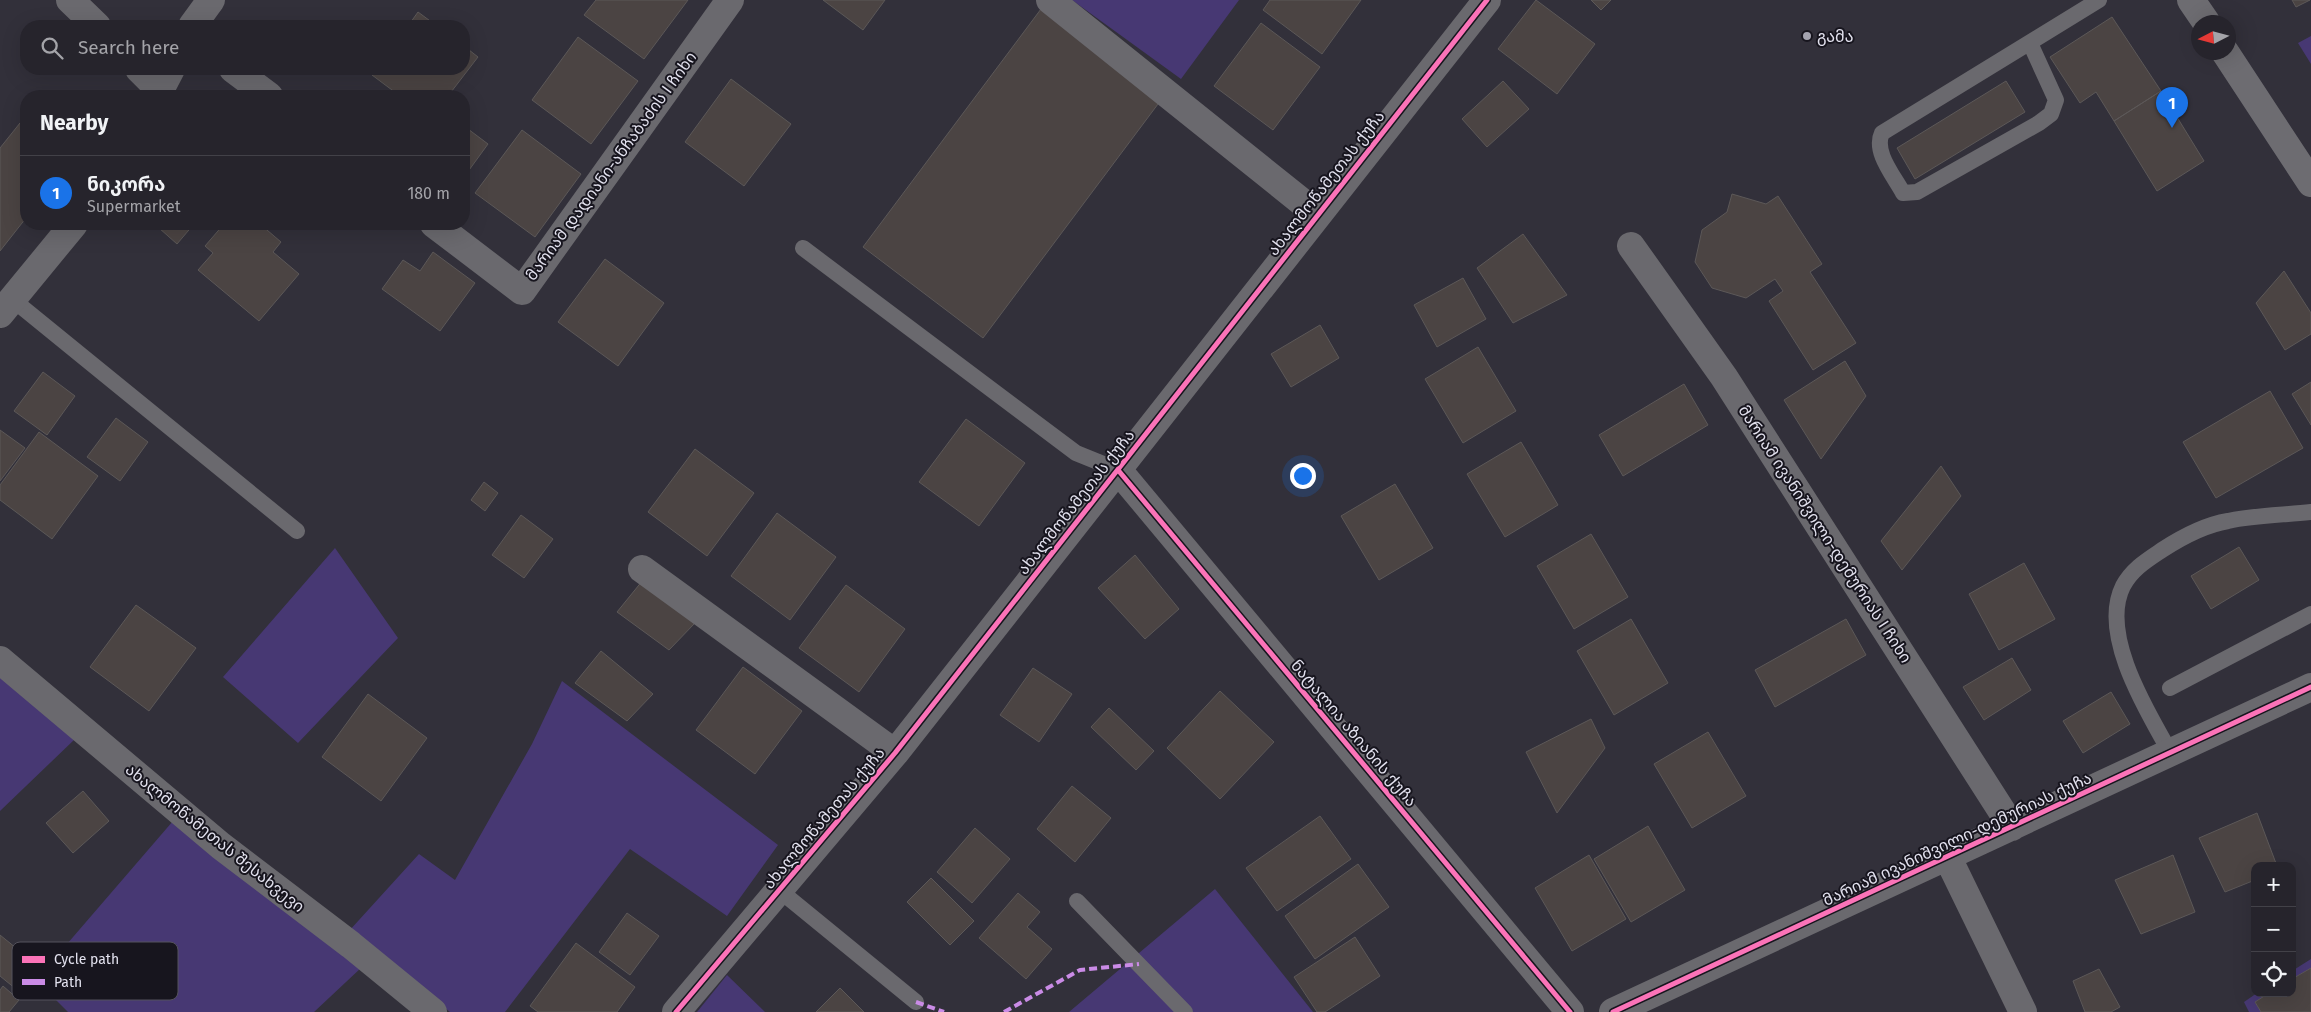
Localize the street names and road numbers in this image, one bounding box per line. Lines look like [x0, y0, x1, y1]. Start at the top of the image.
street label: მარიამ დადიანი-ანჩაბაძის I ჩიხი [522, 48, 701, 285]
street label: ახალმოწამეთას ქუჩა [1264, 107, 1389, 260]
street label: მარიამ ივანიშვილი-დემურიას I ჩიხი [1734, 402, 1916, 667]
street label: ახალმოწამეთას ქუჩა [1014, 426, 1139, 579]
street label: ნატალია აზიანის ქუჩა [1286, 656, 1421, 811]
street label: ახალმოწამეთას ქუჩა [759, 743, 889, 893]
street label: ახალმოწამეთას შესახვევი [121, 760, 308, 917]
street label: მარიამ ივანიშვილი-დემურიას ქუჩა [1820, 768, 2095, 911]

